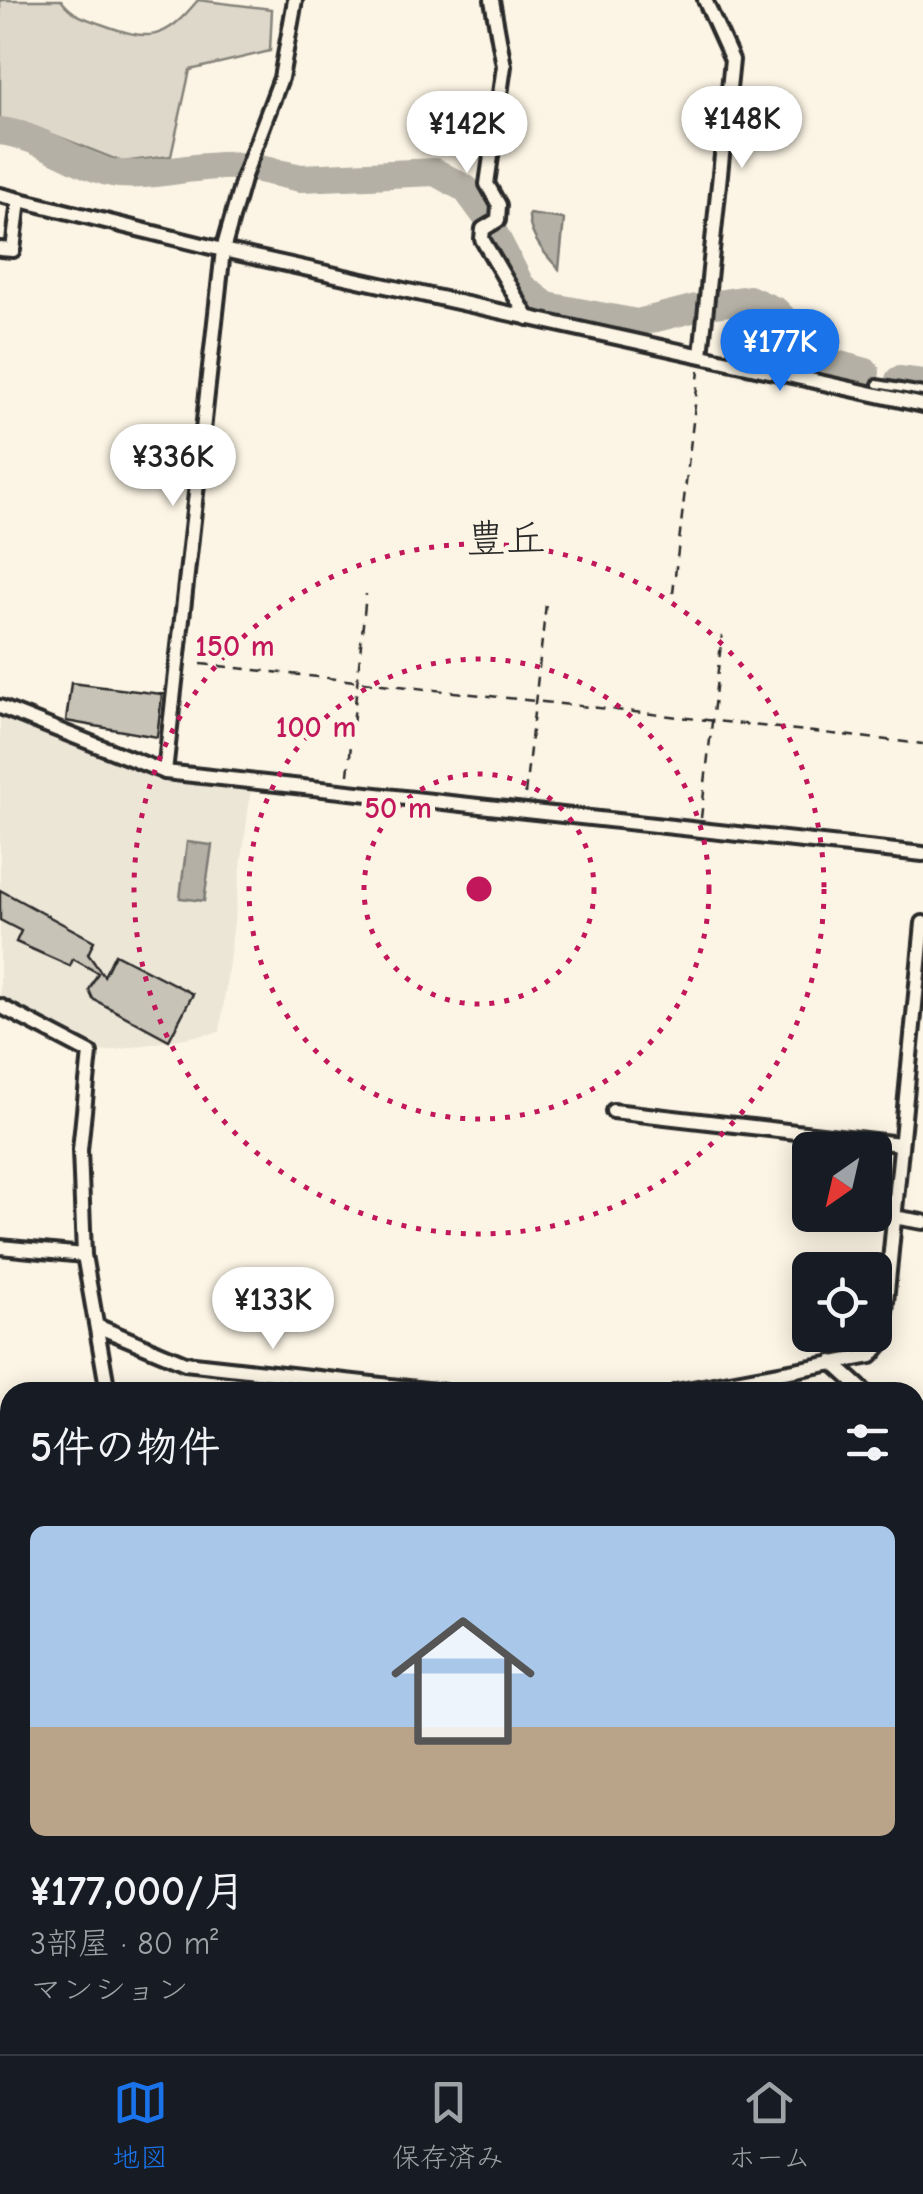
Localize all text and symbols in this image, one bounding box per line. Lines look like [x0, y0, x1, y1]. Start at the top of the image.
pin: ¥148K [672, 86, 812, 171]
pin: ¥142K [397, 91, 537, 176]
text: ¥148K [703, 100, 781, 137]
text: ¥142K [429, 105, 505, 142]
pin: ¥177K [710, 309, 850, 394]
text: ¥177K [742, 323, 818, 360]
pin: ¥336K [103, 424, 243, 509]
text: ¥336K [132, 438, 214, 475]
district label: 豊丘 [466, 516, 546, 562]
text: 150 m [195, 629, 275, 664]
text: 100 m [276, 710, 356, 745]
text: 50 m [364, 791, 432, 826]
centre of rings [461, 871, 497, 907]
north arrow [792, 1132, 892, 1232]
map controls [792, 1132, 892, 1352]
button: locate [792, 1252, 892, 1352]
pin: ¥133K [203, 1267, 343, 1352]
text: ¥133K [234, 1281, 312, 1318]
icon: filters [840, 1415, 895, 1470]
text: 5件の物件 [30, 1423, 220, 1472]
icon: home [373, 1591, 553, 1771]
text: ¥177,000/月 [30, 1867, 245, 1916]
text: 3部屋 · 80 m² [30, 1925, 218, 1962]
text: マンション [30, 1971, 189, 2008]
tab: 地図 [112, 2075, 168, 2175]
tab: 保存済み [392, 2075, 504, 2175]
tab: ホーム [728, 2075, 811, 2175]

